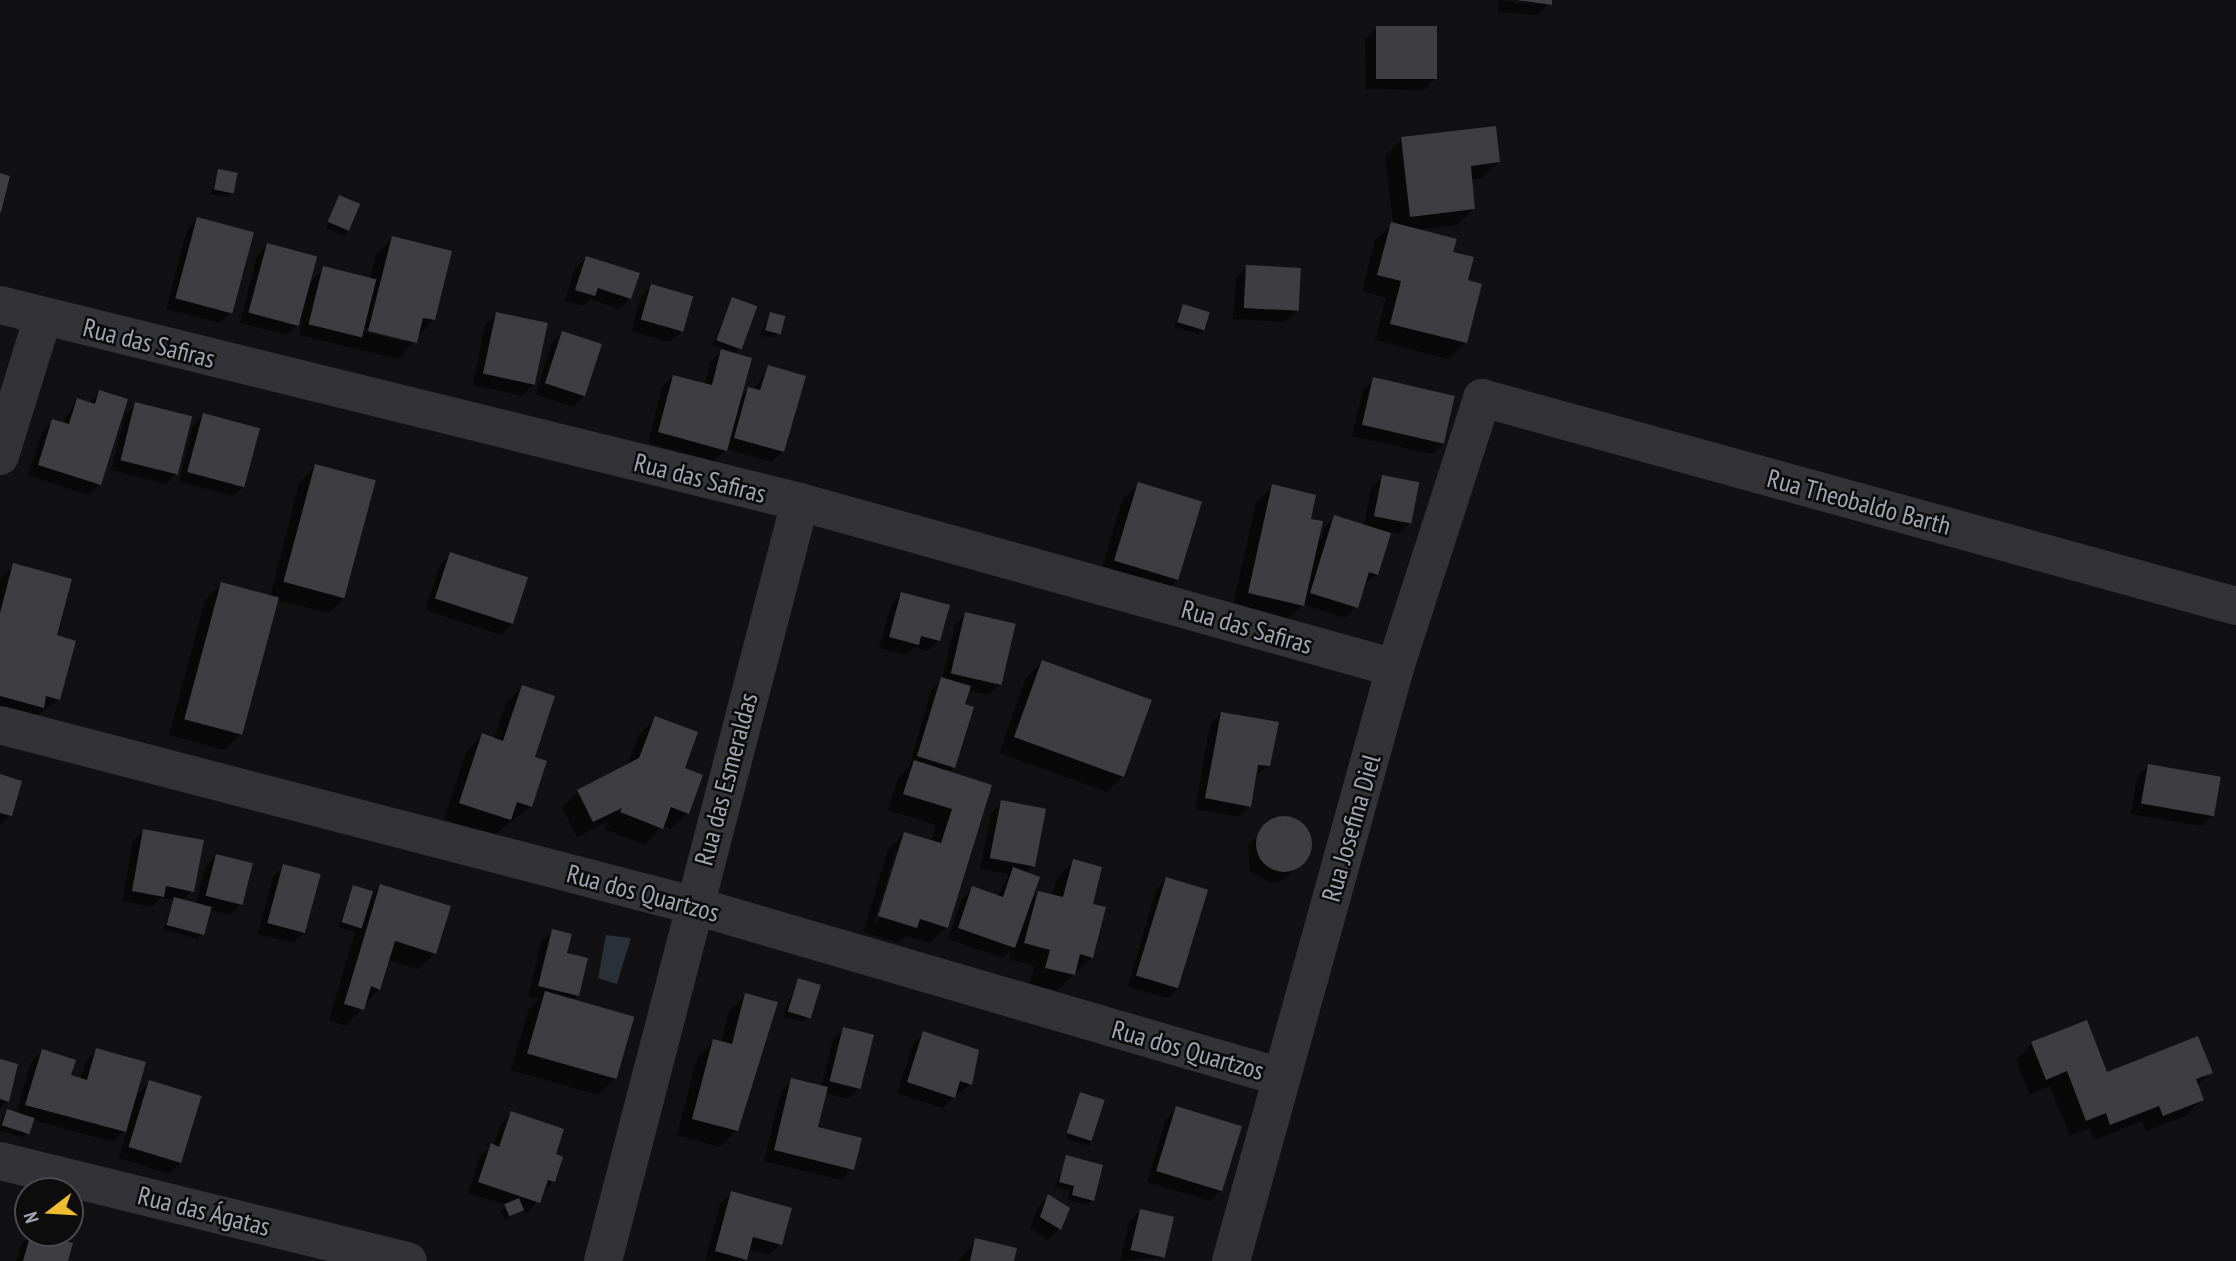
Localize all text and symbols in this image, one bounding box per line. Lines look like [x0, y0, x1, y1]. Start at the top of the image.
street label: Rua das Safiras [80, 312, 218, 374]
street label: Rua das Safiras [631, 447, 769, 509]
street label: Rua Theobaldo Barth [1764, 462, 1954, 542]
street label: Rua das Safiras [1178, 593, 1316, 661]
street label: Rua das Esmeraldas [688, 689, 764, 869]
street label: Rua Josefina Diel [1315, 751, 1387, 905]
street label: Rua dos Quartzos [563, 858, 723, 928]
street label: Rua dos Quartzos [1109, 1013, 1267, 1087]
north arrow [14, 1177, 84, 1247]
street label: Rua das Ágatas [134, 1179, 274, 1243]
text: N [18, 1209, 44, 1226]

